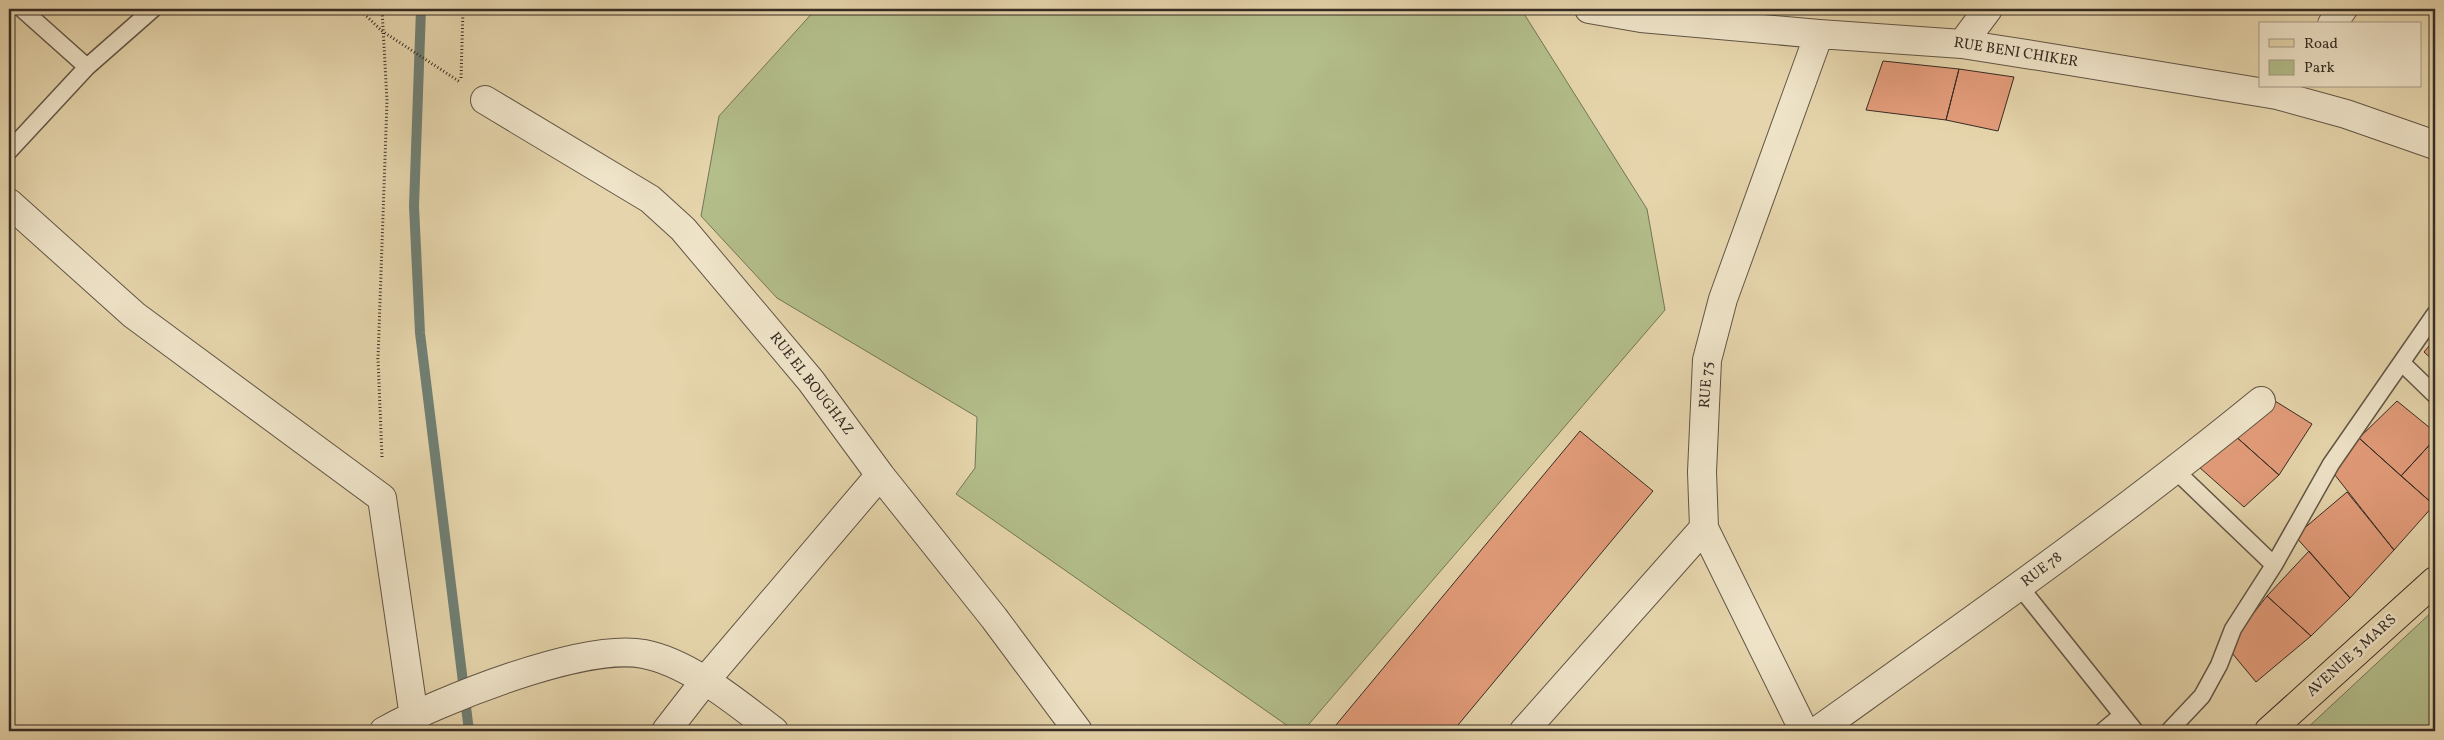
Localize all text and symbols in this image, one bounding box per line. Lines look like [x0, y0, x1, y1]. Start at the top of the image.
legend [2259, 22, 2422, 88]
street label: RUE BENI CHIKER [1952, 33, 2080, 73]
text: Road [2304, 34, 2338, 55]
text: Park [2304, 58, 2335, 79]
street label: RUE EL BOUGHAZ [764, 328, 858, 440]
street label: RUE 75 [1695, 361, 1719, 409]
street label: RUE 78 [2017, 548, 2067, 592]
street label: AVENUE 3 MARS [2302, 610, 2402, 702]

